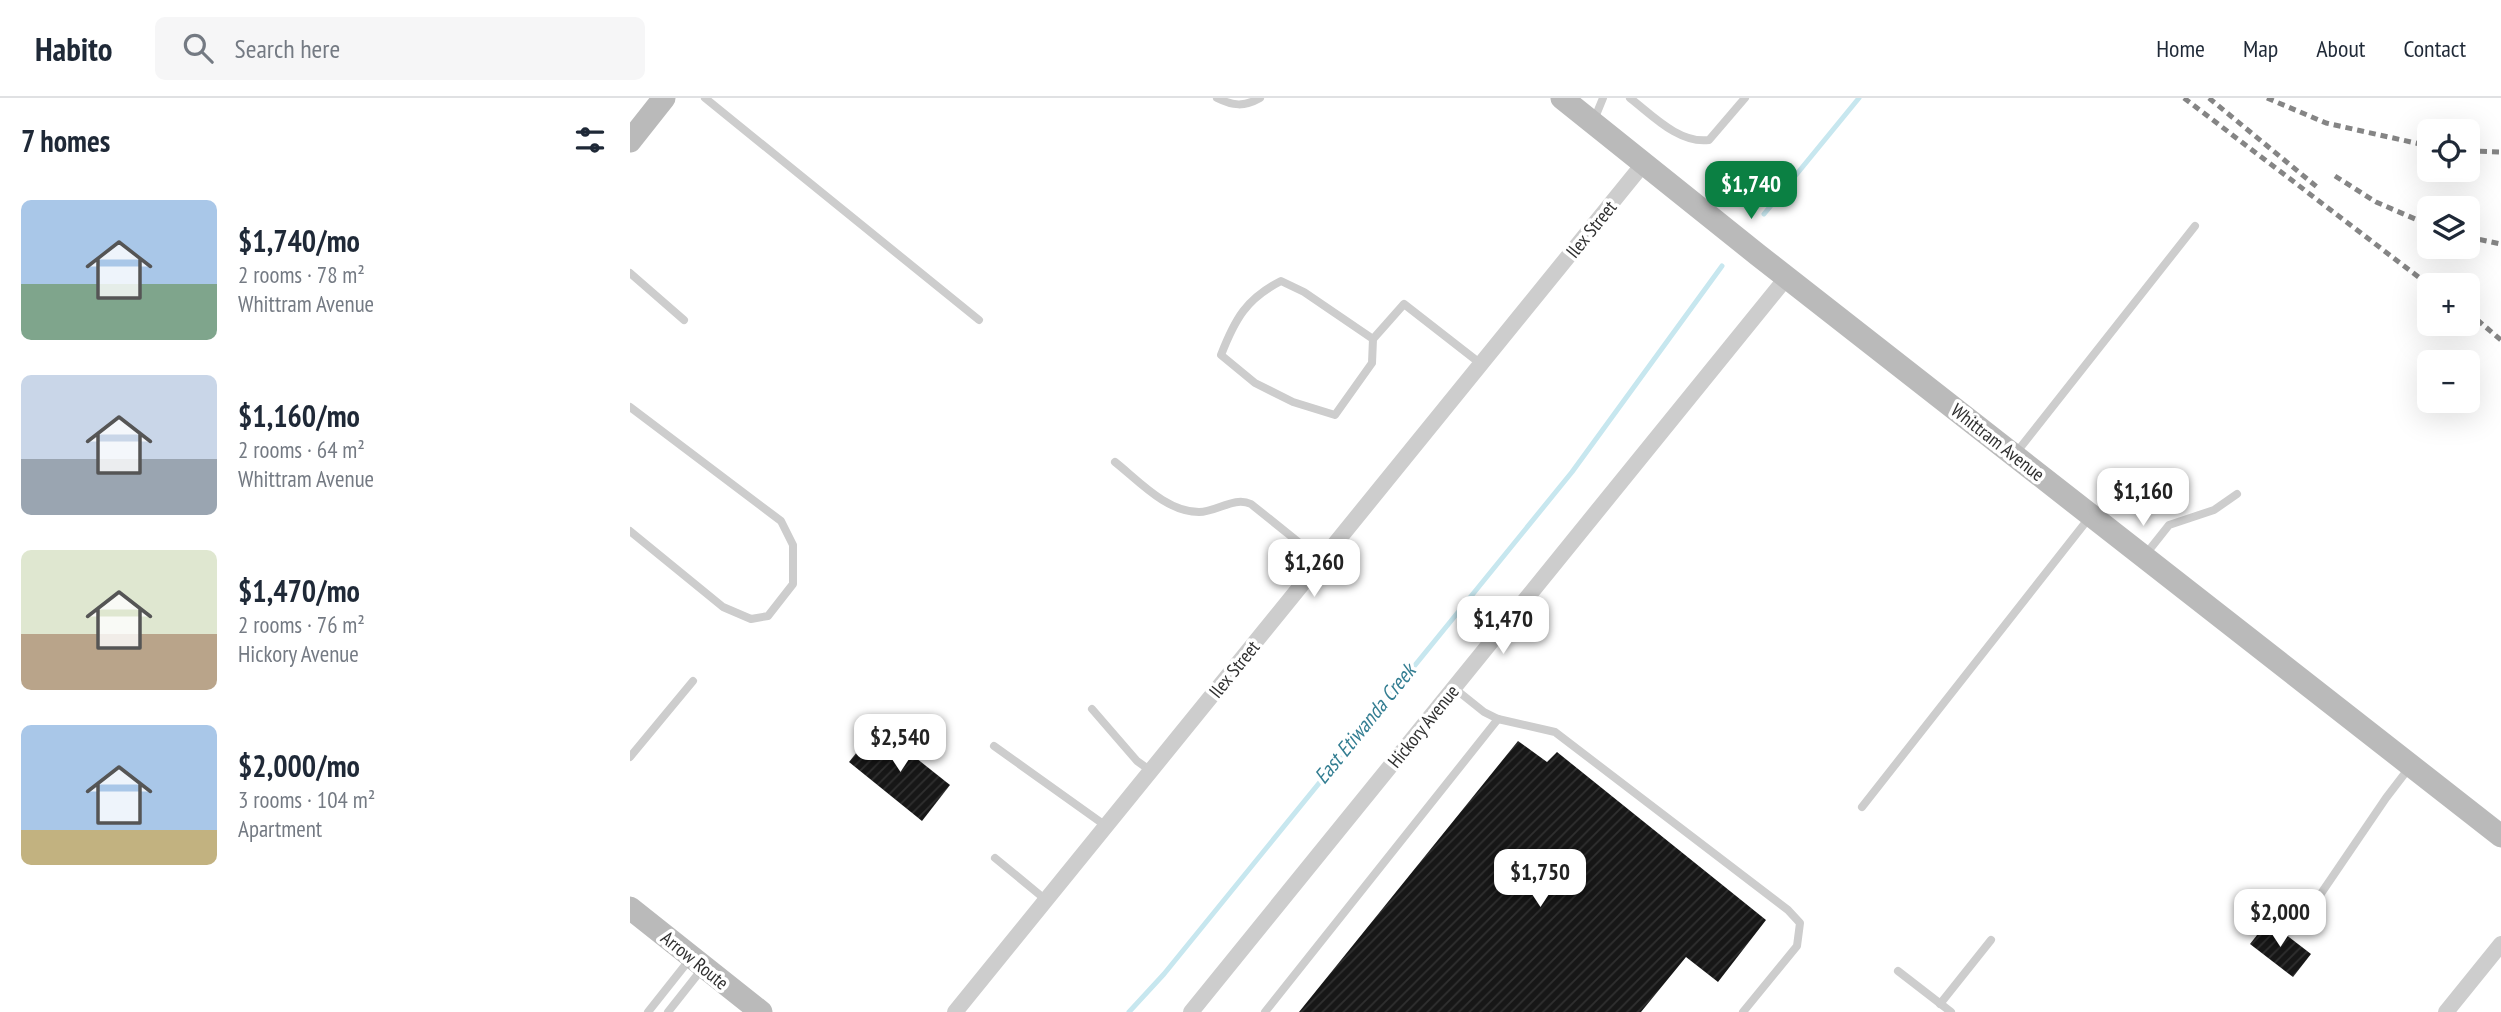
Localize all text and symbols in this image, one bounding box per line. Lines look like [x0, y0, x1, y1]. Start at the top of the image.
search box [155, 17, 645, 80]
text: Habito [35, 27, 113, 70]
icon: search [179, 29, 217, 67]
text: Search here [235, 32, 340, 65]
text: Home [2156, 33, 2205, 64]
text: Map [2243, 33, 2278, 64]
text: About [2316, 33, 2365, 64]
text: Contact [2403, 33, 2466, 64]
map controls [2417, 119, 2480, 413]
button: locate [2417, 119, 2480, 182]
text: 7 homes [21, 121, 110, 160]
icon: filters [571, 121, 609, 159]
pin: $1,740 [1694, 162, 1808, 221]
text: $1,740 [1721, 169, 1781, 198]
street label: Ilex Street [1561, 195, 1622, 263]
button: layers [2417, 196, 2480, 259]
text: $1,740/mo [238, 221, 360, 260]
icon: home [77, 228, 161, 312]
text: 2 rooms · 78 m² [238, 260, 365, 289]
button: + [2417, 273, 2480, 336]
text: Whittram Avenue [238, 289, 374, 318]
button: − [2417, 350, 2480, 413]
text: $1,160/mo [238, 396, 360, 435]
street label: Whittram Avenue [1946, 398, 2050, 486]
icon: home [77, 403, 161, 487]
text: 2 rooms · 64 m² [238, 435, 365, 464]
text: Whittram Avenue [238, 464, 374, 493]
pin: $1,160 [2086, 468, 2200, 528]
text: $1,160 [2113, 476, 2173, 505]
pin: $1,260 [1257, 540, 1371, 599]
text: $1,260 [1284, 547, 1344, 576]
text: $1,470/mo [238, 571, 360, 610]
icon: home [77, 578, 161, 662]
pin: $1,470 [1446, 596, 1560, 656]
text: $1,470 [1473, 604, 1533, 633]
text: 2 rooms · 76 m² [238, 610, 365, 639]
street label: Ilex Street [1204, 635, 1265, 703]
text: Hickory Avenue [238, 639, 359, 668]
water label: East Etiwanda Creek [1308, 656, 1423, 789]
street label: Hickory Avenue [1382, 680, 1464, 772]
pin: $2,540 [843, 714, 957, 774]
text: $2,540 [870, 722, 930, 751]
text: $2,000/mo [238, 746, 360, 785]
icon: home [77, 753, 161, 837]
text: 3 rooms · 104 m² [238, 785, 375, 814]
text: Apartment [238, 814, 322, 843]
pin: $1,750 [1483, 850, 1597, 909]
text: $1,750 [1510, 857, 1570, 886]
pin: $2,000 [2223, 890, 2337, 949]
text: $2,000 [2250, 897, 2310, 926]
street label: Arrow Route [656, 925, 734, 995]

